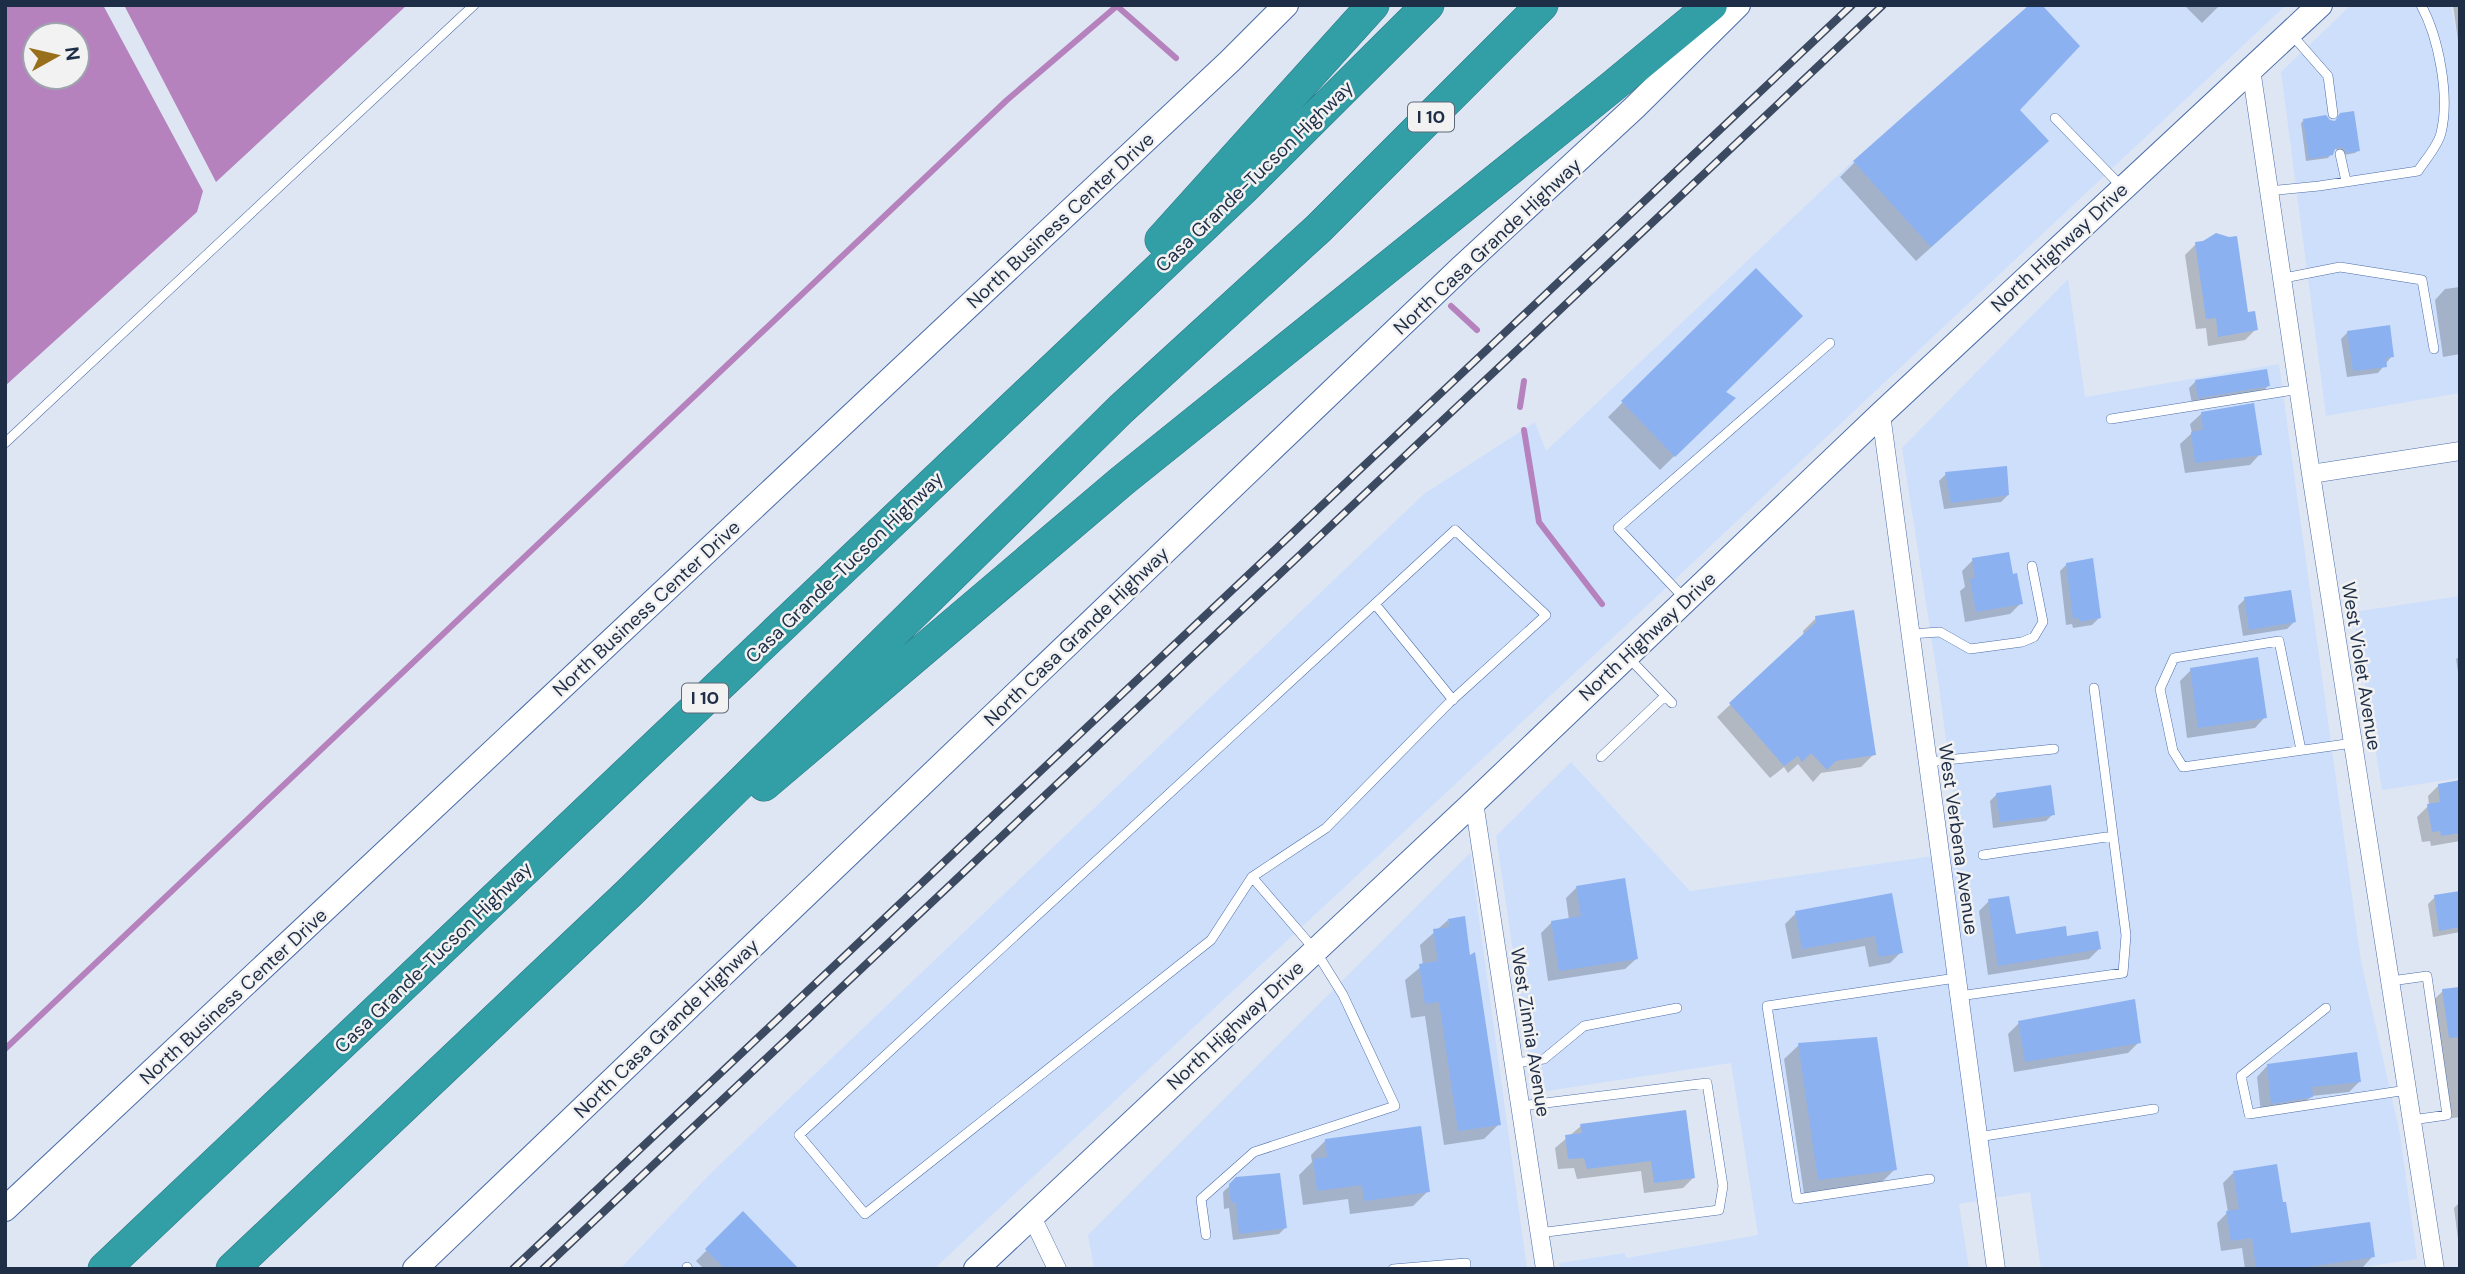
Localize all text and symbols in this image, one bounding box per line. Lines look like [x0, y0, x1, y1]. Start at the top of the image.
north arrow [21, 21, 91, 91]
text: N [59, 45, 86, 62]
street label: Casa Grande-Tucson Highway [1150, 75, 1359, 278]
road number: I 10 [1408, 103, 1454, 132]
street label: North Business Center Drive [961, 127, 1159, 314]
street label: North Casa Grande Highway [1388, 152, 1587, 340]
street label: North Highway Drive [1985, 177, 2133, 317]
street label: Casa Grande-Tucson Highway [740, 466, 949, 669]
street label: North Business Center Drive [547, 515, 745, 702]
street label: North Casa Grande Highway [978, 541, 1175, 731]
street label: North Highway Drive [1573, 566, 1721, 706]
street label: West Violet Avenue [2336, 580, 2387, 752]
road number: I 10 [682, 684, 728, 712]
street label: West Verbena Avenue [1933, 742, 1984, 936]
street label: Casa Grande-Tucson Highway [329, 856, 538, 1059]
street label: North Business Center Drive [134, 903, 332, 1090]
street label: North Casa Grande Highway [568, 933, 765, 1123]
street label: West Zinnia Avenue [1505, 946, 1556, 1118]
street label: North Highway Drive [1161, 955, 1309, 1095]

